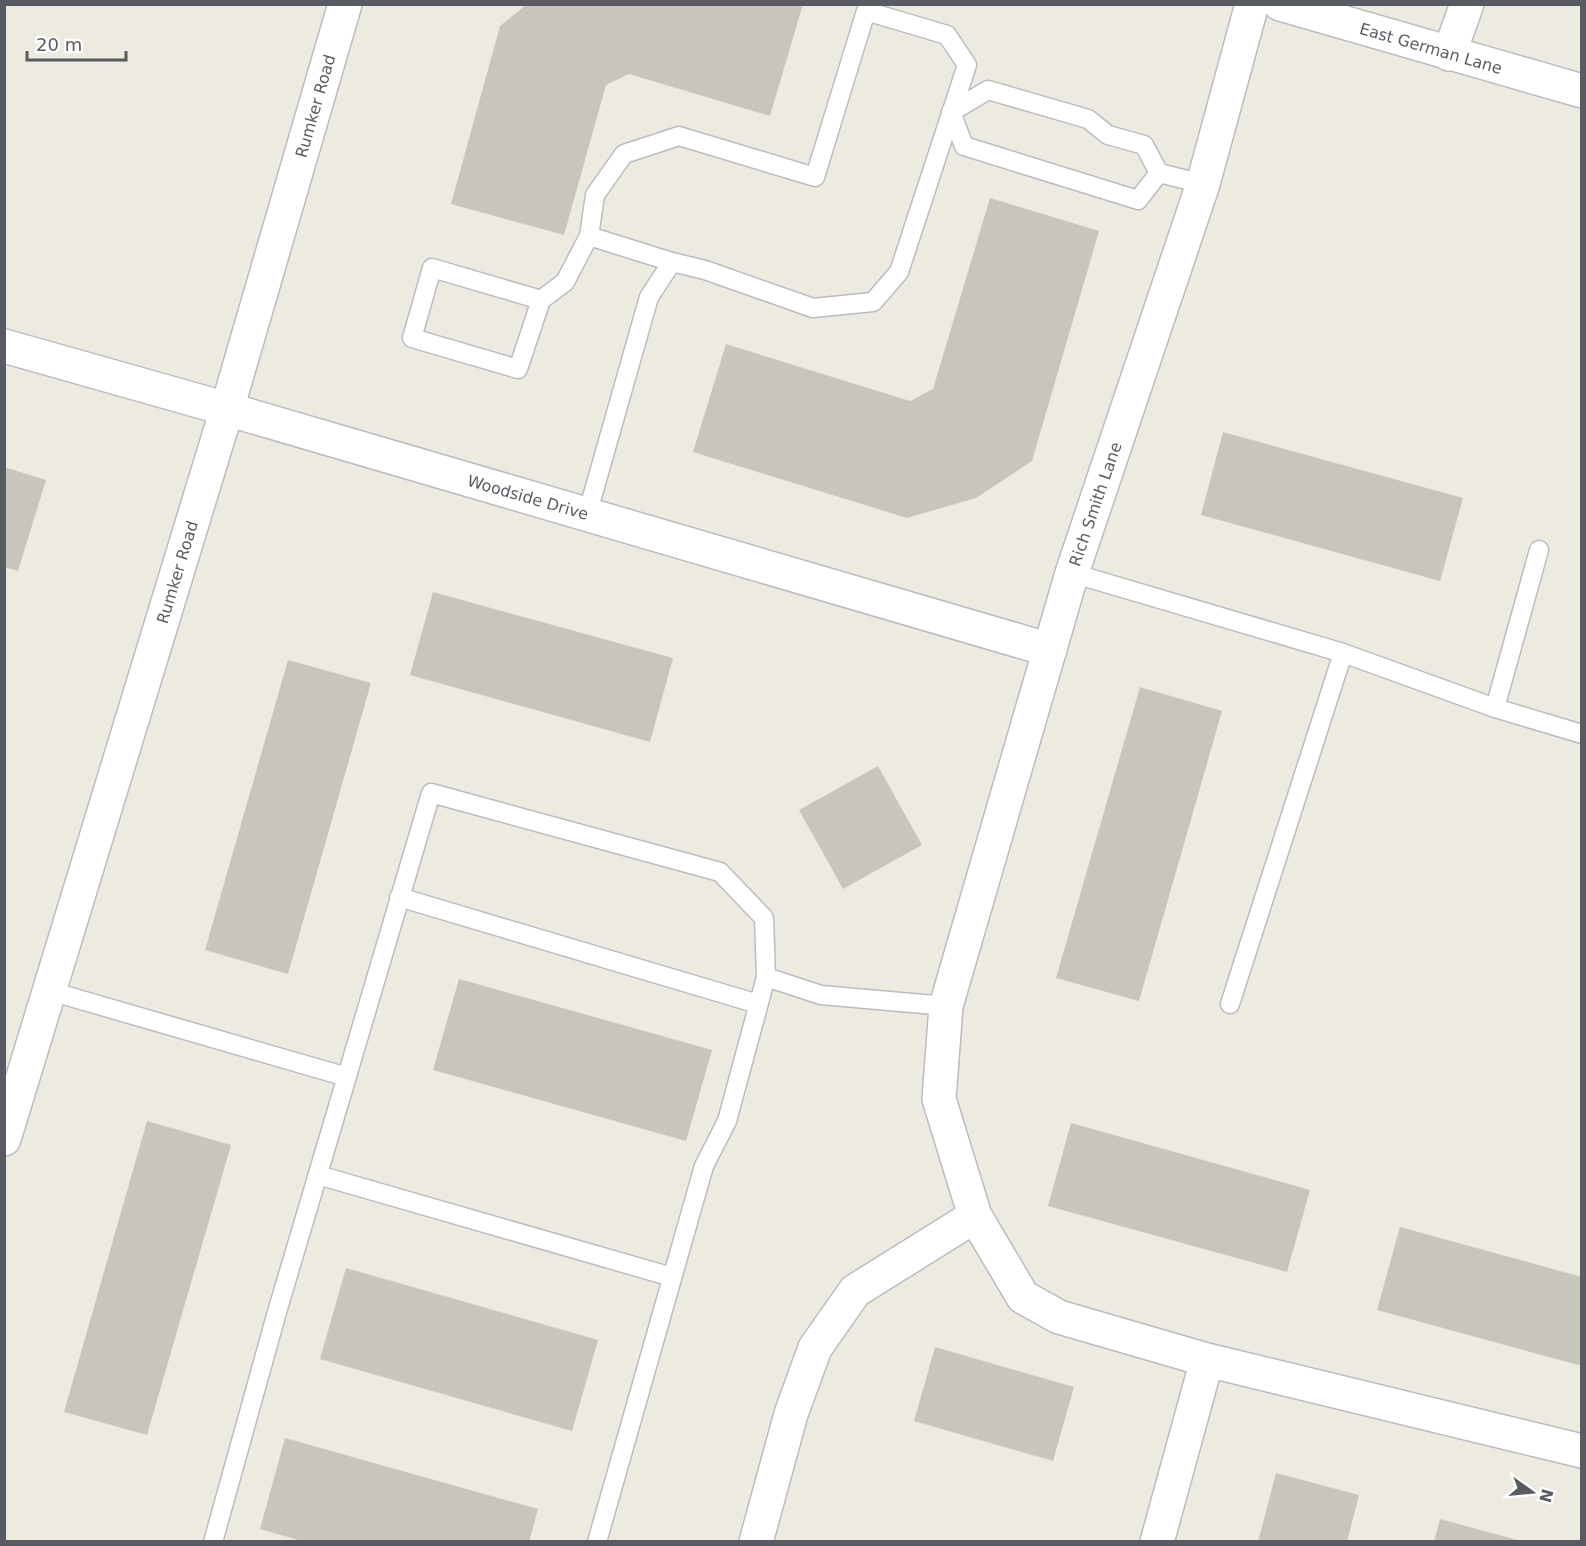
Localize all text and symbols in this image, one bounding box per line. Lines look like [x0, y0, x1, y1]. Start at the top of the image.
street label: East German Lane [1357, 19, 1504, 78]
scale bar [27, 24, 126, 62]
text: 20 m [36, 34, 82, 55]
street label: Rumker Road [292, 52, 339, 160]
street label: Rich Smith Lane [1065, 440, 1126, 569]
street label: Woodside Drive [465, 471, 591, 524]
street label: Rumker Road [153, 518, 202, 626]
north arrow [1502, 1462, 1562, 1522]
text: N [1535, 1487, 1557, 1505]

